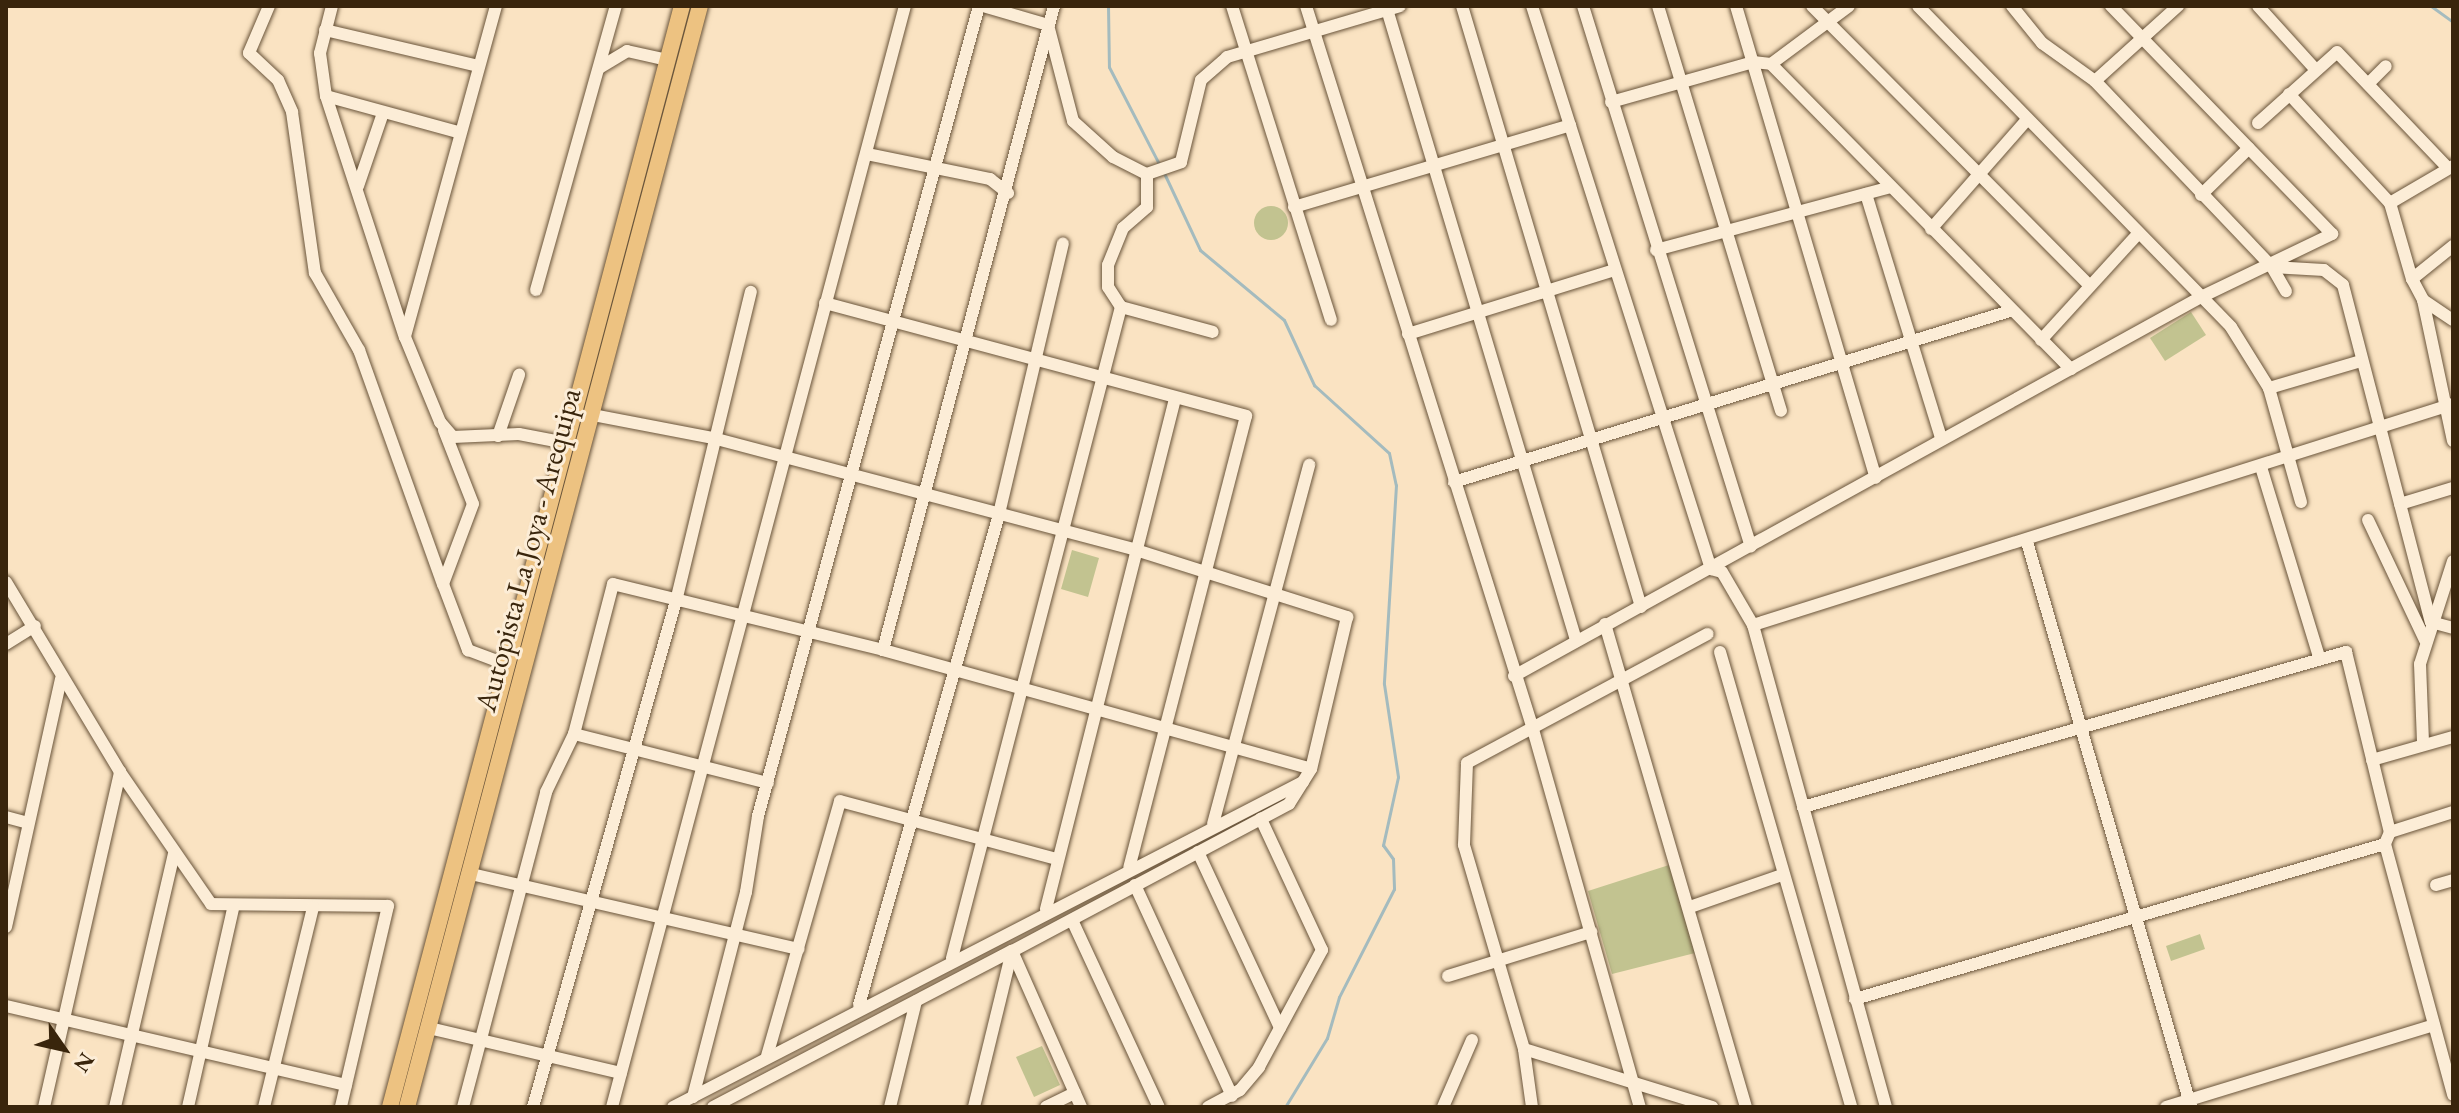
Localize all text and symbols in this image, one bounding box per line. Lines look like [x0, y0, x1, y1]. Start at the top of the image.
street label: Autopista La Joya - Arequipa [467, 384, 589, 716]
north arrow [24, 1009, 104, 1089]
text: N [67, 1047, 101, 1078]

